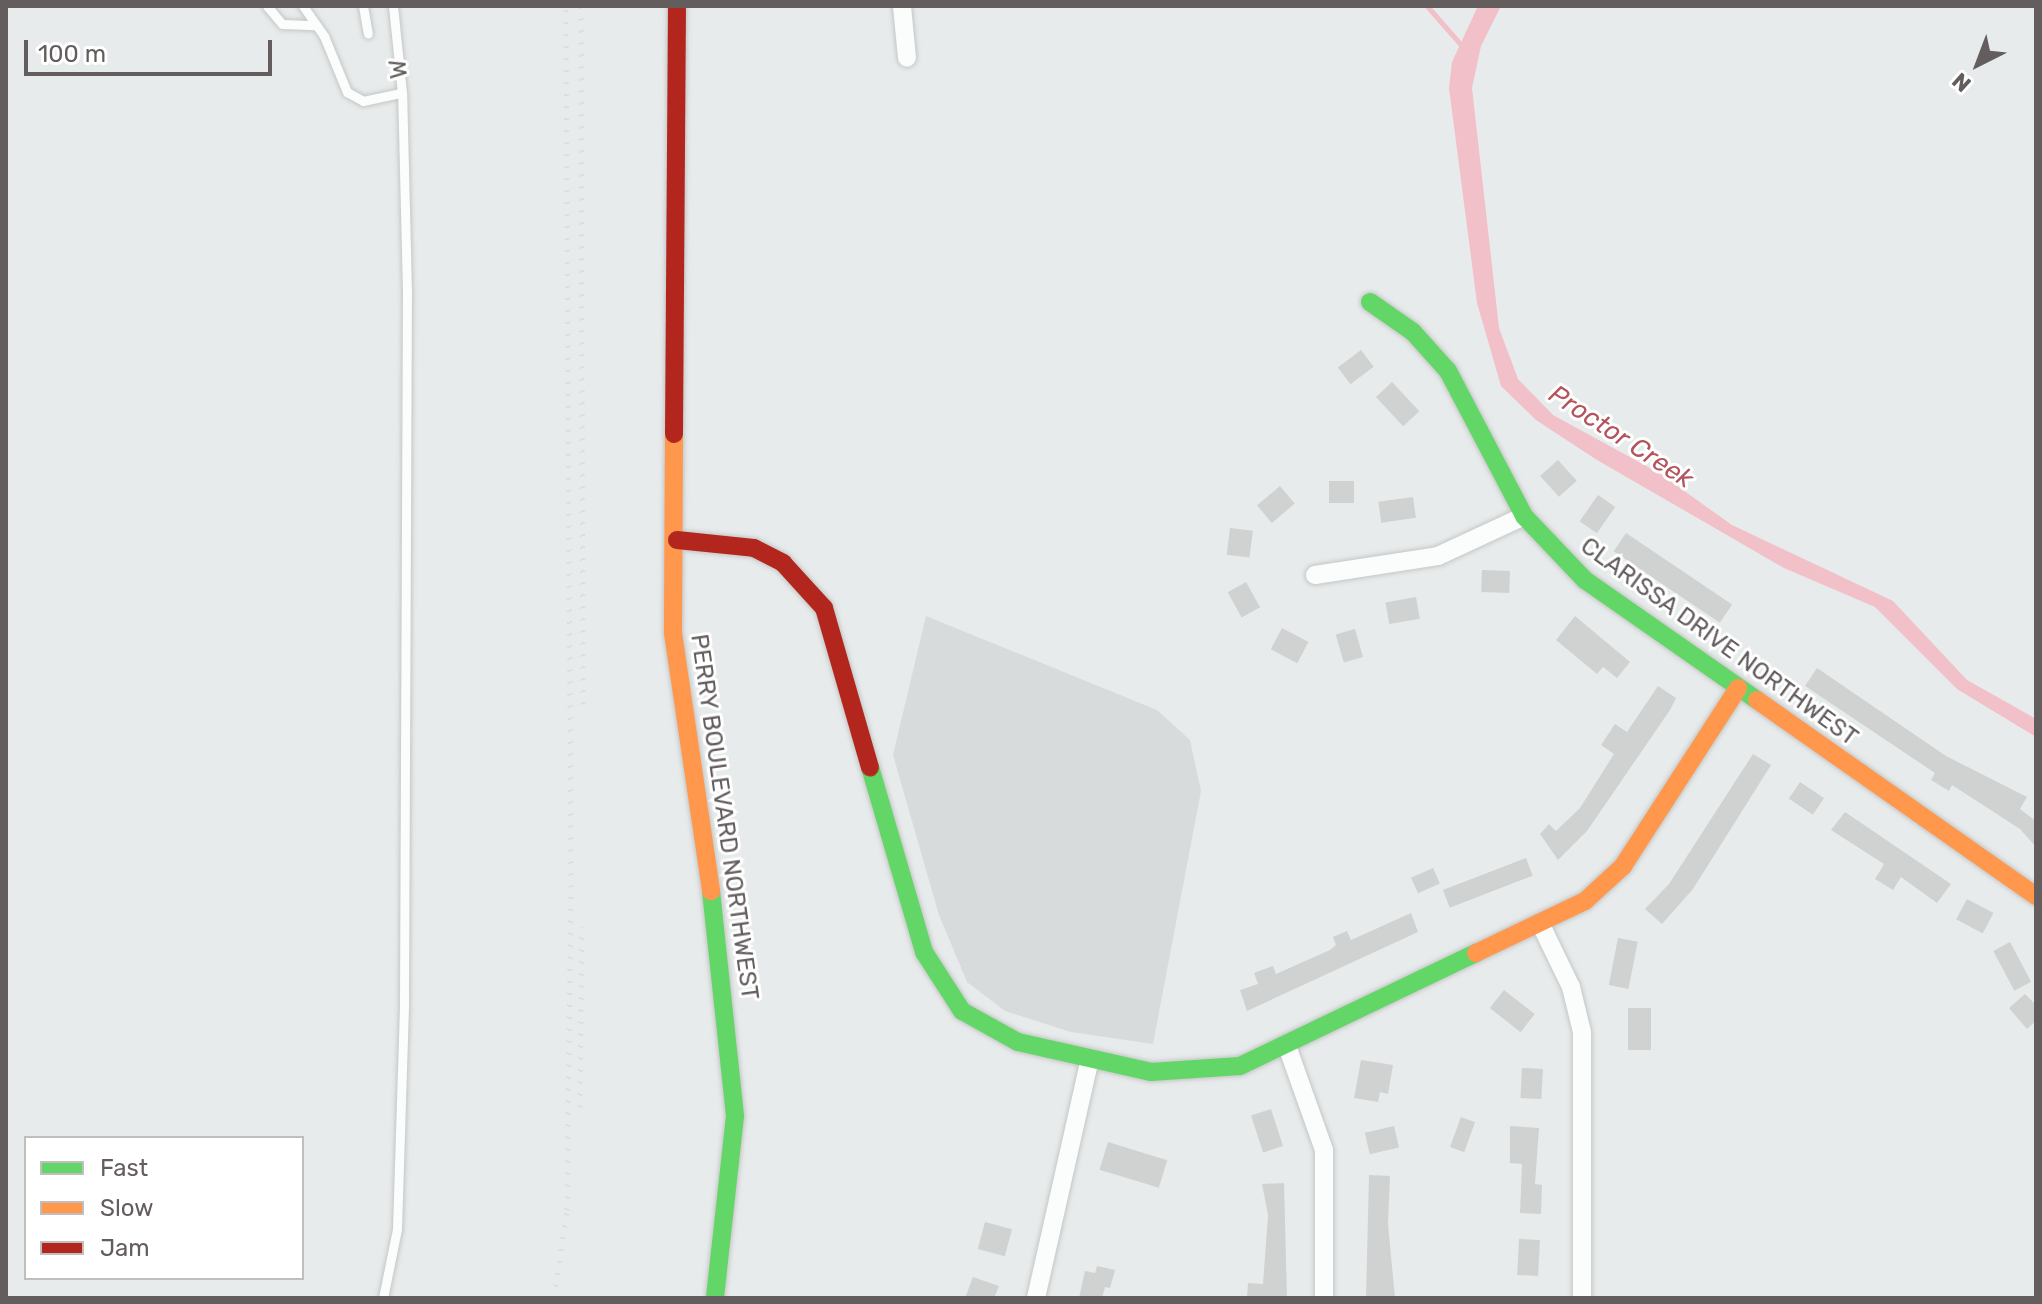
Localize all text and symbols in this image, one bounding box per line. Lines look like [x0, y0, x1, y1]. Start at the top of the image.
scale bar [28, 24, 276, 74]
north arrow [1938, 24, 2018, 104]
text: 100 m [38, 40, 106, 68]
street label: W [384, 58, 414, 80]
text: N [1947, 67, 1977, 98]
water label: Proctor Creek [1543, 379, 1699, 495]
street label: CLARISSA DRIVE NORTHWEST [1575, 532, 1863, 752]
street label: PERRY BOULEVARD NORTHWEST [684, 632, 764, 1002]
legend [24, 1136, 304, 1280]
text: Fast [100, 1154, 148, 1182]
text: Slow [100, 1194, 153, 1222]
text: Jam [100, 1234, 150, 1262]

